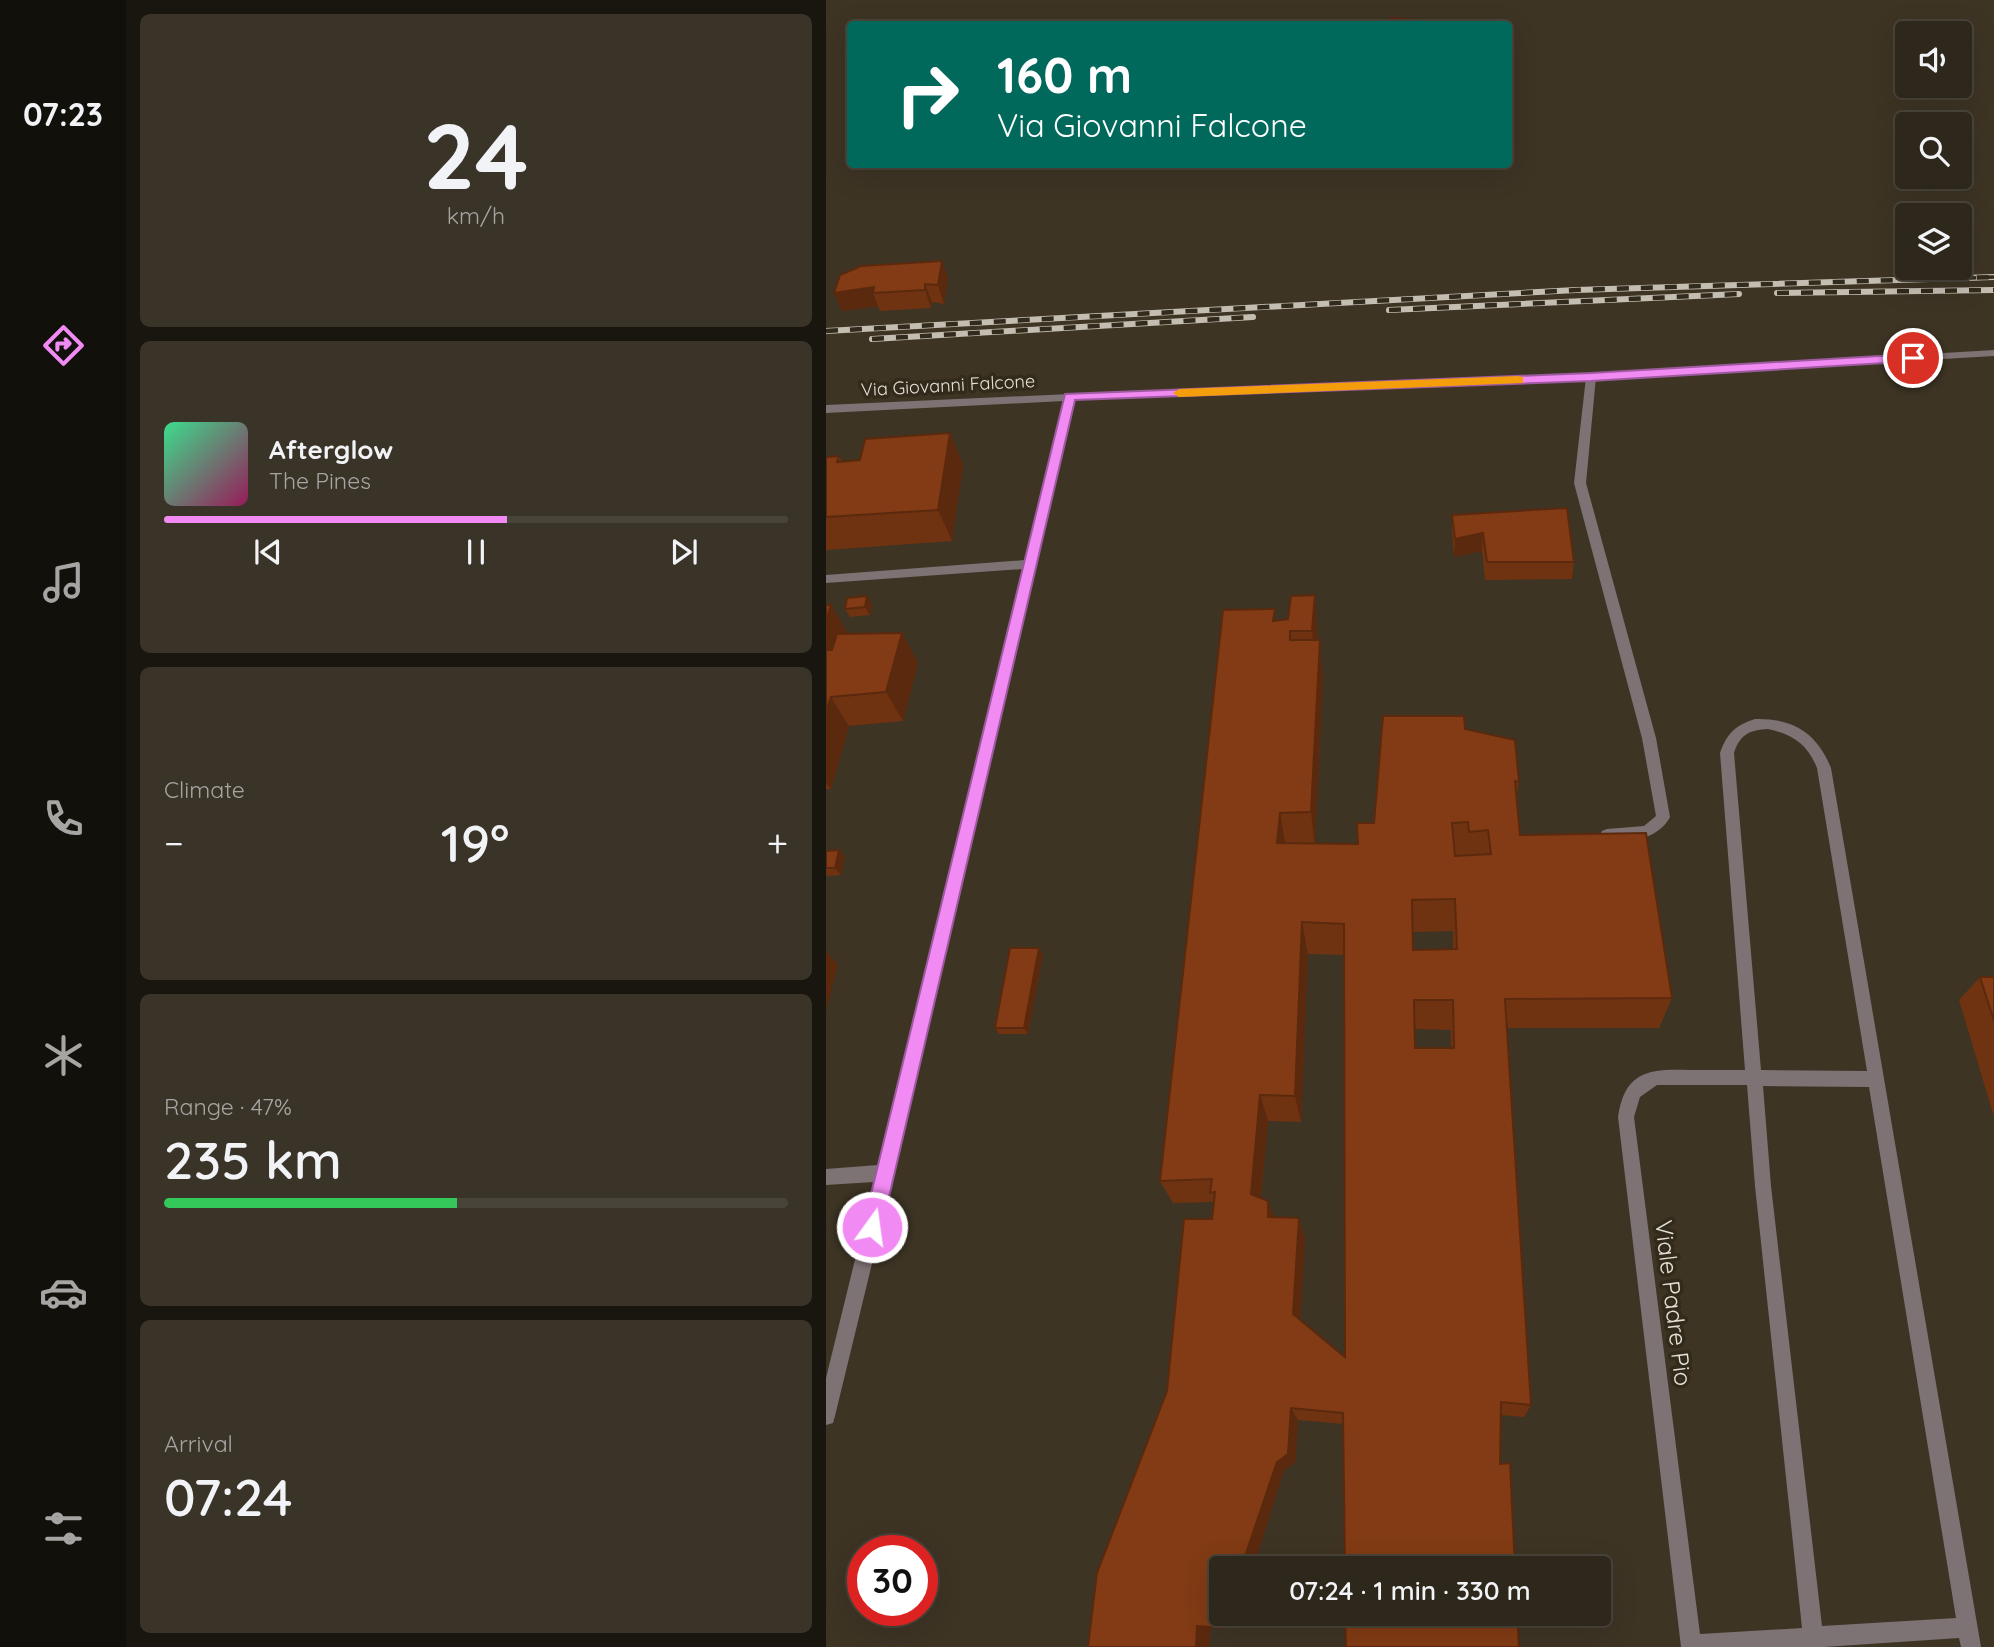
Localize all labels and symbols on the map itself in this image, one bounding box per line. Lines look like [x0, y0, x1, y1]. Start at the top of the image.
pin [1883, 328, 1943, 388]
street label: Via Giovanni Falcone [860, 369, 1036, 401]
position arrow [835, 1190, 909, 1264]
street label: Viale Padre Pio [1649, 1218, 1699, 1388]
speed limit sign: 30 [847, 1535, 938, 1626]

